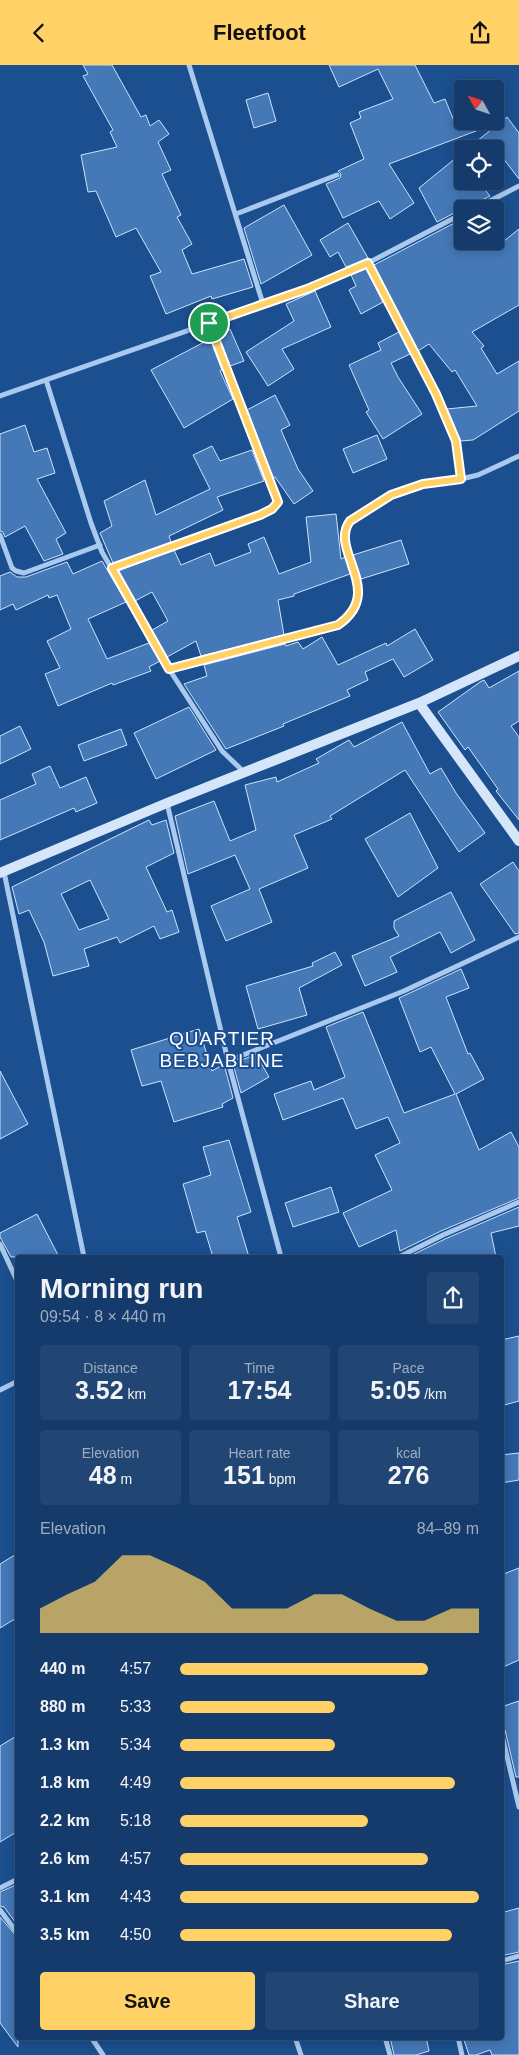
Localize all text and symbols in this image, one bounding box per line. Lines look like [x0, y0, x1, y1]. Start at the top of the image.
icon: back [25, 19, 53, 47]
icon: share [466, 19, 494, 47]
text: Fleetfoot [213, 20, 306, 45]
north arrow [454, 80, 504, 130]
map controls [454, 80, 504, 250]
button: locate [454, 140, 504, 190]
button: layers [454, 200, 504, 250]
pin [188, 302, 230, 344]
icon: arrive [195, 309, 223, 337]
district label: QUARTIER BEBJABLINE [159, 1028, 285, 1071]
button: share [427, 1272, 479, 1324]
text: Morning run [40, 1273, 203, 1304]
text: 09:54 · 8 × 440 m [40, 1308, 166, 1325]
text: Distance [83, 1360, 138, 1376]
text: Time [244, 1360, 275, 1376]
text: Pace [393, 1360, 424, 1376]
text: 3.52 [75, 1376, 124, 1404]
text: 17:54 [228, 1376, 291, 1404]
text: 5:05 [370, 1376, 420, 1404]
text: km [124, 1386, 146, 1402]
text: /km [420, 1386, 447, 1402]
text: Elevation [82, 1445, 139, 1461]
text: Heart rate [228, 1445, 291, 1461]
text: kcal [396, 1445, 421, 1461]
text: 48 [89, 1461, 117, 1489]
text: 151 [223, 1461, 265, 1489]
text: 276 [388, 1461, 429, 1489]
text: m [117, 1471, 132, 1487]
text: bpm [265, 1471, 296, 1487]
text: Elevation [40, 1520, 106, 1537]
text: 84–89 m [417, 1520, 479, 1537]
text: 440 m [40, 1660, 85, 1677]
text: 4:57 [120, 1660, 151, 1677]
text: 880 m [40, 1698, 85, 1715]
text: 5:33 [120, 1698, 151, 1715]
text: 1.3 km [40, 1736, 90, 1753]
text: 5:34 [120, 1736, 151, 1753]
text: 1.8 km [40, 1774, 90, 1791]
text: 4:49 [120, 1774, 151, 1791]
text: 2.2 km [40, 1812, 90, 1829]
text: 5:18 [120, 1812, 151, 1829]
text: 2.6 km [40, 1850, 90, 1867]
text: 4:57 [120, 1850, 151, 1867]
text: 3.1 km [40, 1888, 90, 1905]
text: 4:43 [120, 1888, 151, 1905]
text: 3.5 km [40, 1926, 90, 1943]
text: 4:50 [120, 1926, 151, 1943]
button: Save [40, 1972, 255, 2030]
button: Share [265, 1972, 479, 2030]

